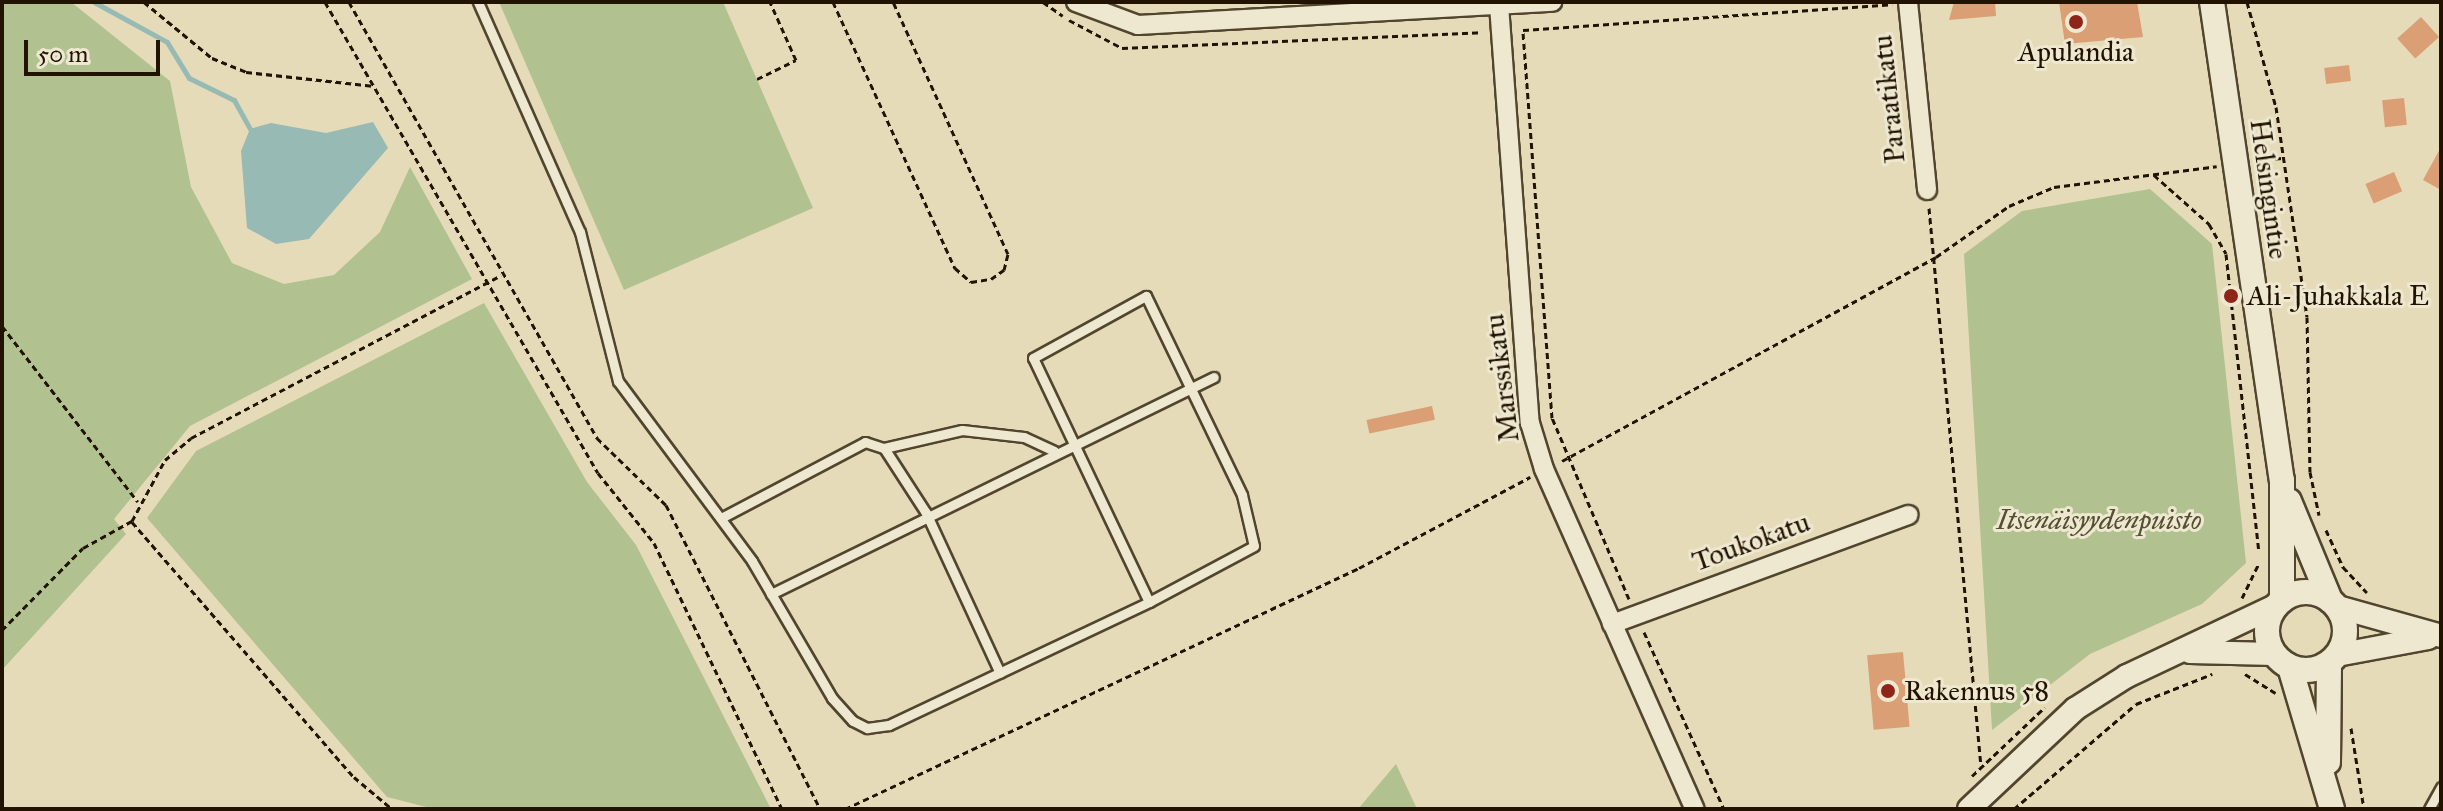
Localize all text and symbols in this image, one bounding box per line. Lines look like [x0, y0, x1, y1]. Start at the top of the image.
marker: Apulandia [2067, 13, 2085, 31]
scale bar [28, 24, 164, 74]
street label: Paraatikatu [1866, 33, 1912, 165]
place label: Apulandia [2018, 35, 2134, 69]
text: 50 m [38, 39, 88, 69]
street label: Helsingintie [2243, 117, 2295, 261]
place label: Ali-Juhakkala E [2247, 279, 2429, 313]
marker: Ali-Juhakkala E [2222, 287, 2240, 305]
street label: Marssikatu [1477, 312, 1527, 444]
park label: Itsenäisyydenpuisto [1996, 503, 2202, 537]
street label: Toukokatu [1688, 505, 1814, 579]
place label: Rakennus 58 [1904, 674, 2049, 708]
marker: Rakennus 58 [1879, 682, 1897, 700]

